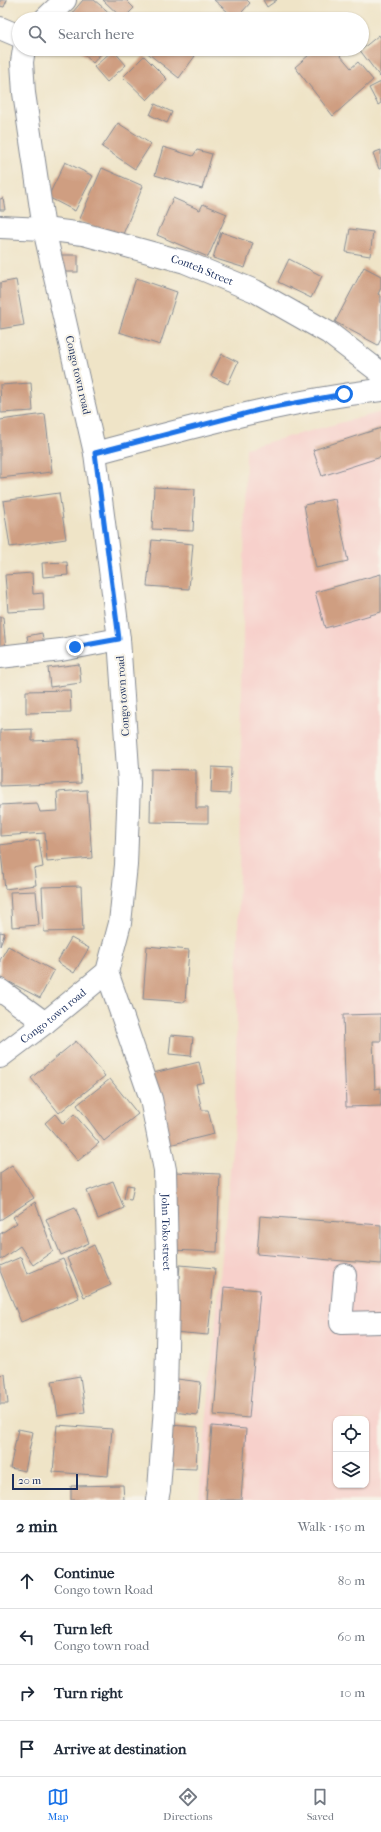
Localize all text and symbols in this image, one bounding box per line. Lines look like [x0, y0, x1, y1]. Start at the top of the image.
search box [12, 12, 369, 56]
icon: search [26, 23, 48, 45]
text: Search here [58, 25, 134, 43]
street label: Conteh Street [170, 252, 236, 288]
street label: Congo town road [63, 334, 94, 417]
route start [335, 385, 353, 403]
route end [66, 638, 84, 656]
street label: Congo town road [114, 654, 132, 737]
street label: Congo town road [17, 985, 89, 1046]
street label: John Toko street [159, 1192, 174, 1271]
map controls [333, 1416, 369, 1488]
button: locate [333, 1416, 369, 1452]
button: layers [333, 1452, 369, 1488]
scale bar [12, 1472, 78, 1491]
text: 20 m [18, 1474, 41, 1487]
text: 2 min [16, 1516, 57, 1536]
text: Walk · 150 m [298, 1519, 365, 1534]
text: Continue [54, 1564, 114, 1582]
icon: ahead [16, 1570, 38, 1592]
text: 80 m [338, 1573, 365, 1588]
text: Congo town Road [54, 1582, 153, 1597]
text: Turn left [54, 1620, 112, 1638]
icon: left [16, 1626, 38, 1648]
text: 60 m [337, 1629, 365, 1644]
text: Congo town road [54, 1638, 149, 1653]
icon: right [16, 1682, 38, 1704]
text: Turn right [54, 1684, 123, 1702]
text: 10 m [340, 1685, 365, 1700]
icon: arrive [16, 1738, 38, 1760]
text: Arrive at destination [54, 1740, 186, 1758]
tab: Map [47, 1786, 69, 1823]
tab: Directions [163, 1786, 213, 1823]
tab: Saved [307, 1786, 334, 1823]

